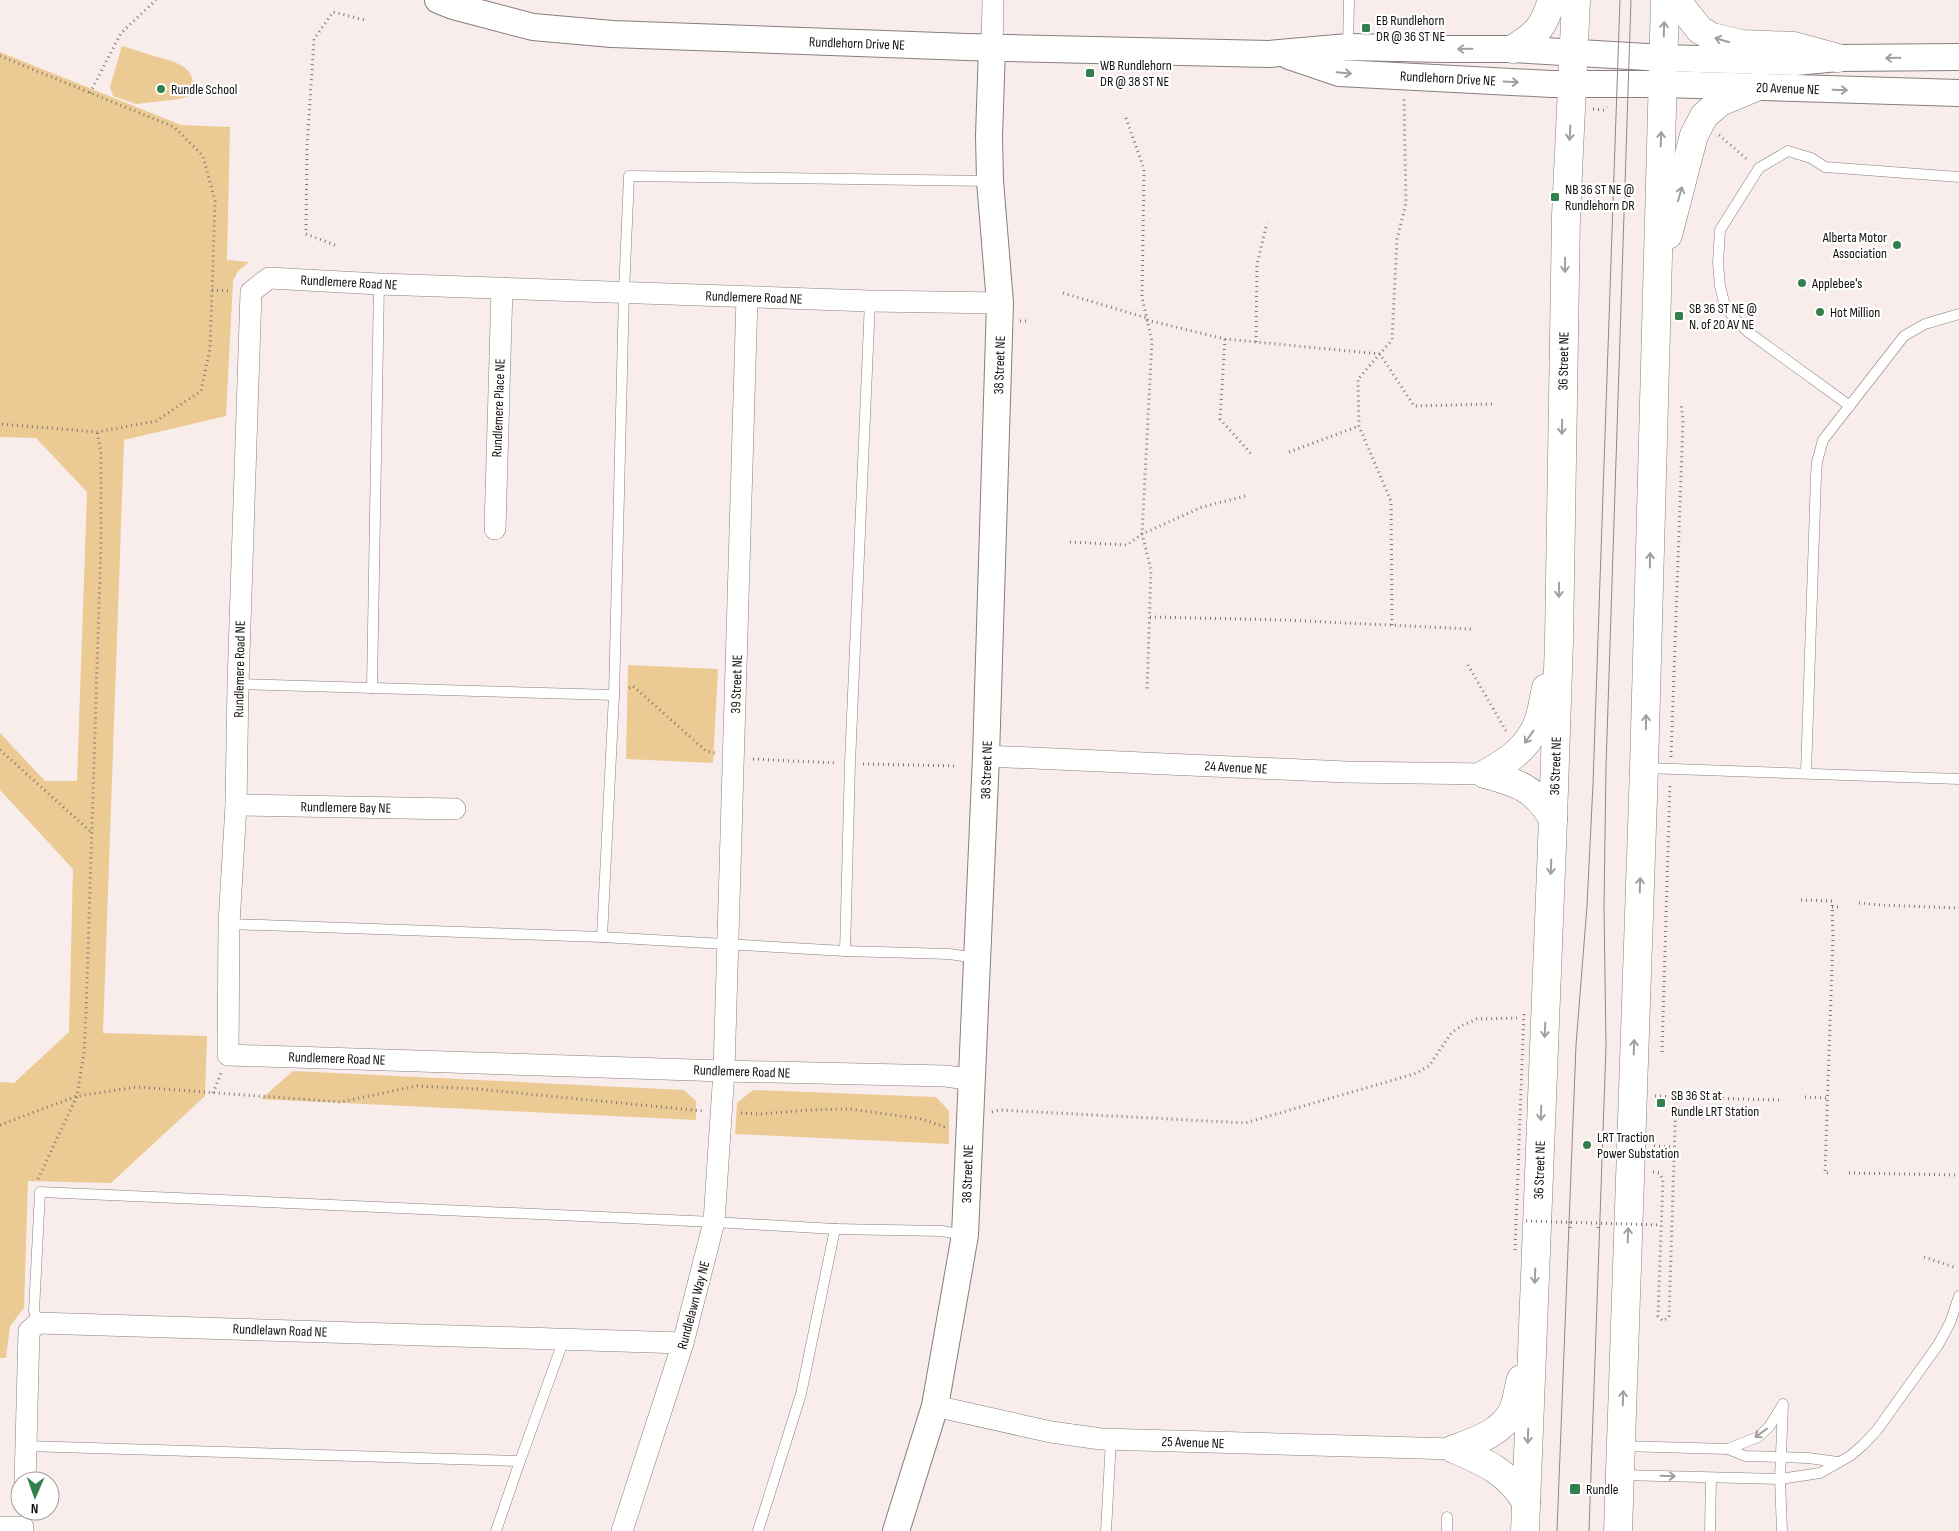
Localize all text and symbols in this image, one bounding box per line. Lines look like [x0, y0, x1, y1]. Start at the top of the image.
place label: EB Rundlehorn DR @ 36 ST NE [1376, 12, 1445, 45]
one-way arrow [1660, 21, 1669, 37]
marker: EB Rundlehorn DR @ 36 ST NE [1360, 22, 1372, 34]
street label: Rundlehorn Drive NE [809, 33, 905, 54]
one-way arrow [1714, 34, 1730, 44]
one-way arrow [1457, 44, 1473, 54]
one-way arrow [1885, 53, 1901, 63]
place label: WB Rundlehorn DR @ 38 ST NE [1100, 57, 1172, 90]
marker: WB Rundlehorn DR @ 38 ST NE [1084, 67, 1096, 79]
street label: Rundlehorn Drive NE [1400, 67, 1497, 90]
one-way arrow [1336, 68, 1352, 78]
one-way arrow [1503, 77, 1519, 86]
street label: 20 Avenue NE [1756, 79, 1820, 98]
place label: Rundle School [171, 81, 237, 98]
marker: Rundle School [155, 83, 167, 95]
one-way arrow [1832, 85, 1848, 94]
one-way arrow [1565, 124, 1574, 140]
one-way arrow [1656, 131, 1666, 148]
place label: NB 36 ST NE @ Rundlehorn DR [1565, 181, 1635, 214]
one-way arrow [1675, 187, 1685, 203]
marker: NB 36 ST NE @ Rundlehorn DR [1549, 191, 1561, 203]
place label: Alberta Motor Association [1822, 229, 1887, 262]
marker: Alberta Motor Association [1891, 239, 1903, 251]
one-way arrow [1560, 256, 1570, 272]
street label: Rundlemere Road NE [300, 271, 398, 294]
place label: Applebee's [1811, 275, 1862, 292]
marker: Applebee's [1796, 277, 1808, 289]
street label: Rundlemere Road NE [705, 287, 803, 308]
place label: SB 36 ST NE @ N. of 20 AV NE [1689, 300, 1757, 333]
place label: Hot Million [1830, 304, 1880, 321]
marker: Hot Million [1814, 306, 1826, 318]
marker: SB 36 ST NE @ N. of 20 AV NE [1673, 310, 1685, 322]
street label: 36 Street NE [1554, 331, 1573, 391]
street label: 38 Street NE [990, 335, 1009, 395]
street label: Rundlemere Place NE [488, 358, 509, 458]
one-way arrow [1557, 418, 1567, 435]
one-way arrow [1645, 552, 1654, 568]
one-way arrow [1555, 581, 1564, 597]
street label: Rundlemere Road NE [230, 620, 249, 718]
street label: 39 Street NE [727, 654, 746, 714]
one-way arrow [1641, 715, 1650, 731]
one-way arrow [1524, 730, 1534, 744]
street label: 36 Street NE [1546, 736, 1565, 796]
street label: 38 Street NE [977, 740, 996, 800]
street label: 24 Avenue NE [1204, 757, 1268, 778]
street label: Rundlemere Bay NE [300, 798, 392, 817]
one-way arrow [1547, 859, 1556, 875]
one-way arrow [1635, 877, 1645, 894]
one-way arrow [1540, 1022, 1549, 1038]
one-way arrow [1630, 1039, 1639, 1055]
street label: Rundlemere Road NE [288, 1048, 386, 1069]
street label: Rundlemere Road NE [693, 1061, 791, 1082]
place label: SB 36 St at Rundle LRT Station [1671, 1087, 1759, 1120]
marker: SB 36 St at Rundle LRT Station [1655, 1097, 1667, 1109]
one-way arrow [1537, 1105, 1546, 1121]
place label: LRT Traction Power Substation [1597, 1129, 1679, 1162]
marker: LRT Traction Power Substation [1581, 1139, 1593, 1151]
street label: 36 Street NE [1530, 1140, 1549, 1200]
street label: 38 Street NE [958, 1144, 977, 1204]
one-way arrow [1624, 1227, 1633, 1243]
street label: Rundlelawn Way NE [674, 1259, 714, 1351]
one-way arrow [1530, 1267, 1539, 1283]
street label: Rundlelawn Road NE [232, 1320, 328, 1341]
one-way arrow [1618, 1390, 1627, 1406]
one-way arrow [1524, 1428, 1533, 1444]
one-way arrow [1754, 1428, 1768, 1438]
street label: 25 Avenue NE [1161, 1433, 1225, 1452]
north arrow [10, 1471, 60, 1521]
one-way arrow [1660, 1472, 1676, 1481]
place label: Rundle [1586, 1481, 1618, 1498]
marker: Rundle [1568, 1482, 1582, 1496]
text: N [31, 1500, 39, 1517]

